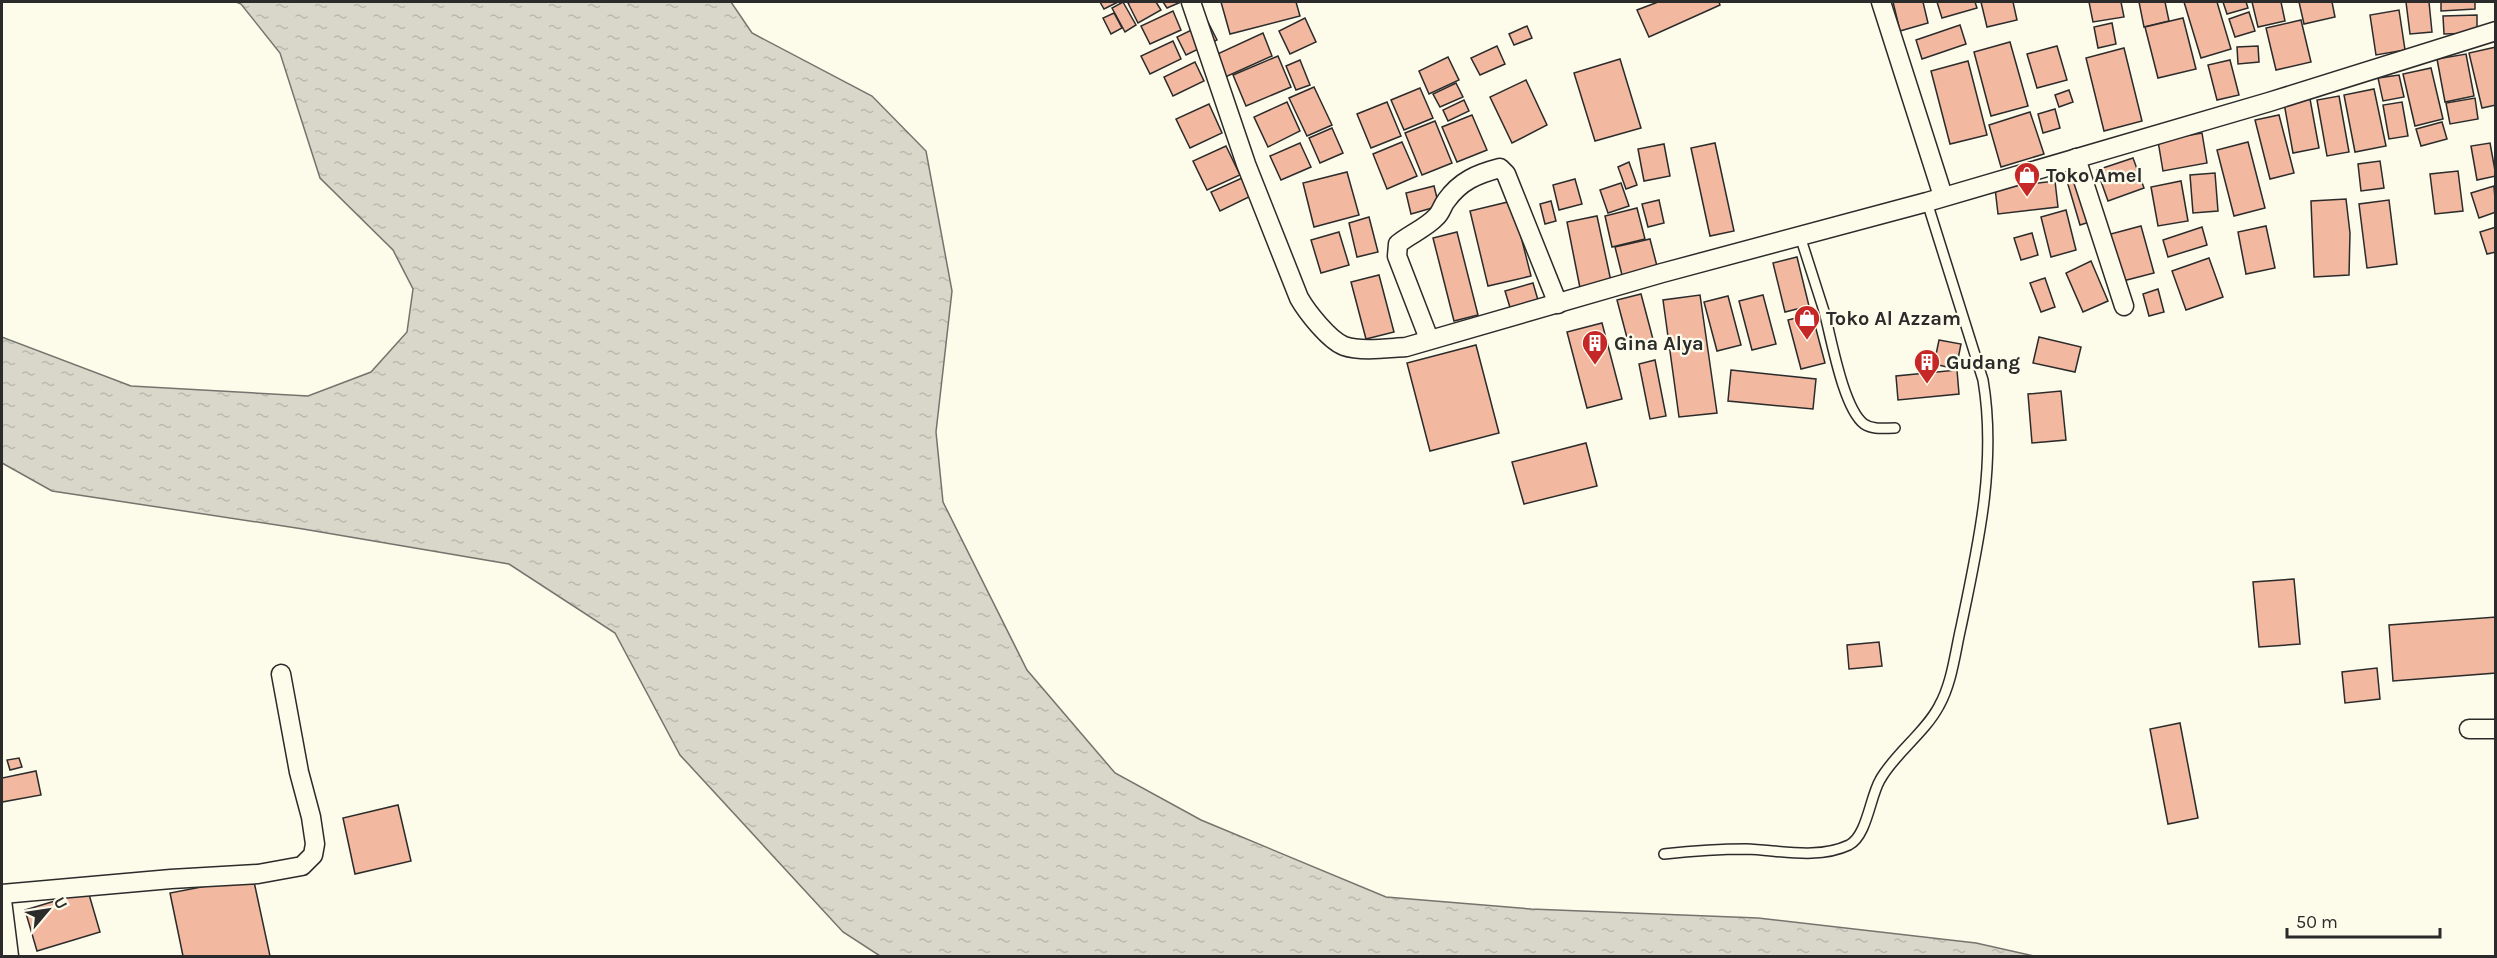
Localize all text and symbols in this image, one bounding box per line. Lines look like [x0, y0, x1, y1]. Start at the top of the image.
shop icon: Toko Amel [2012, 160, 2042, 198]
place label: Toko Amel [2046, 164, 2143, 187]
shop icon: Toko Al Azzam [1792, 303, 1822, 341]
place label: Toko Al Azzam [1826, 307, 1961, 330]
building icon: Gina Alya [1580, 328, 1610, 366]
place label: Gina Alya [1614, 332, 1704, 355]
building icon: Gudang [1912, 347, 1942, 385]
place label: Gudang [1946, 351, 2021, 374]
north arrow [18, 880, 78, 940]
text: U [50, 894, 72, 912]
scale bar [2287, 901, 2440, 939]
text: 50 m [2296, 911, 2338, 933]

